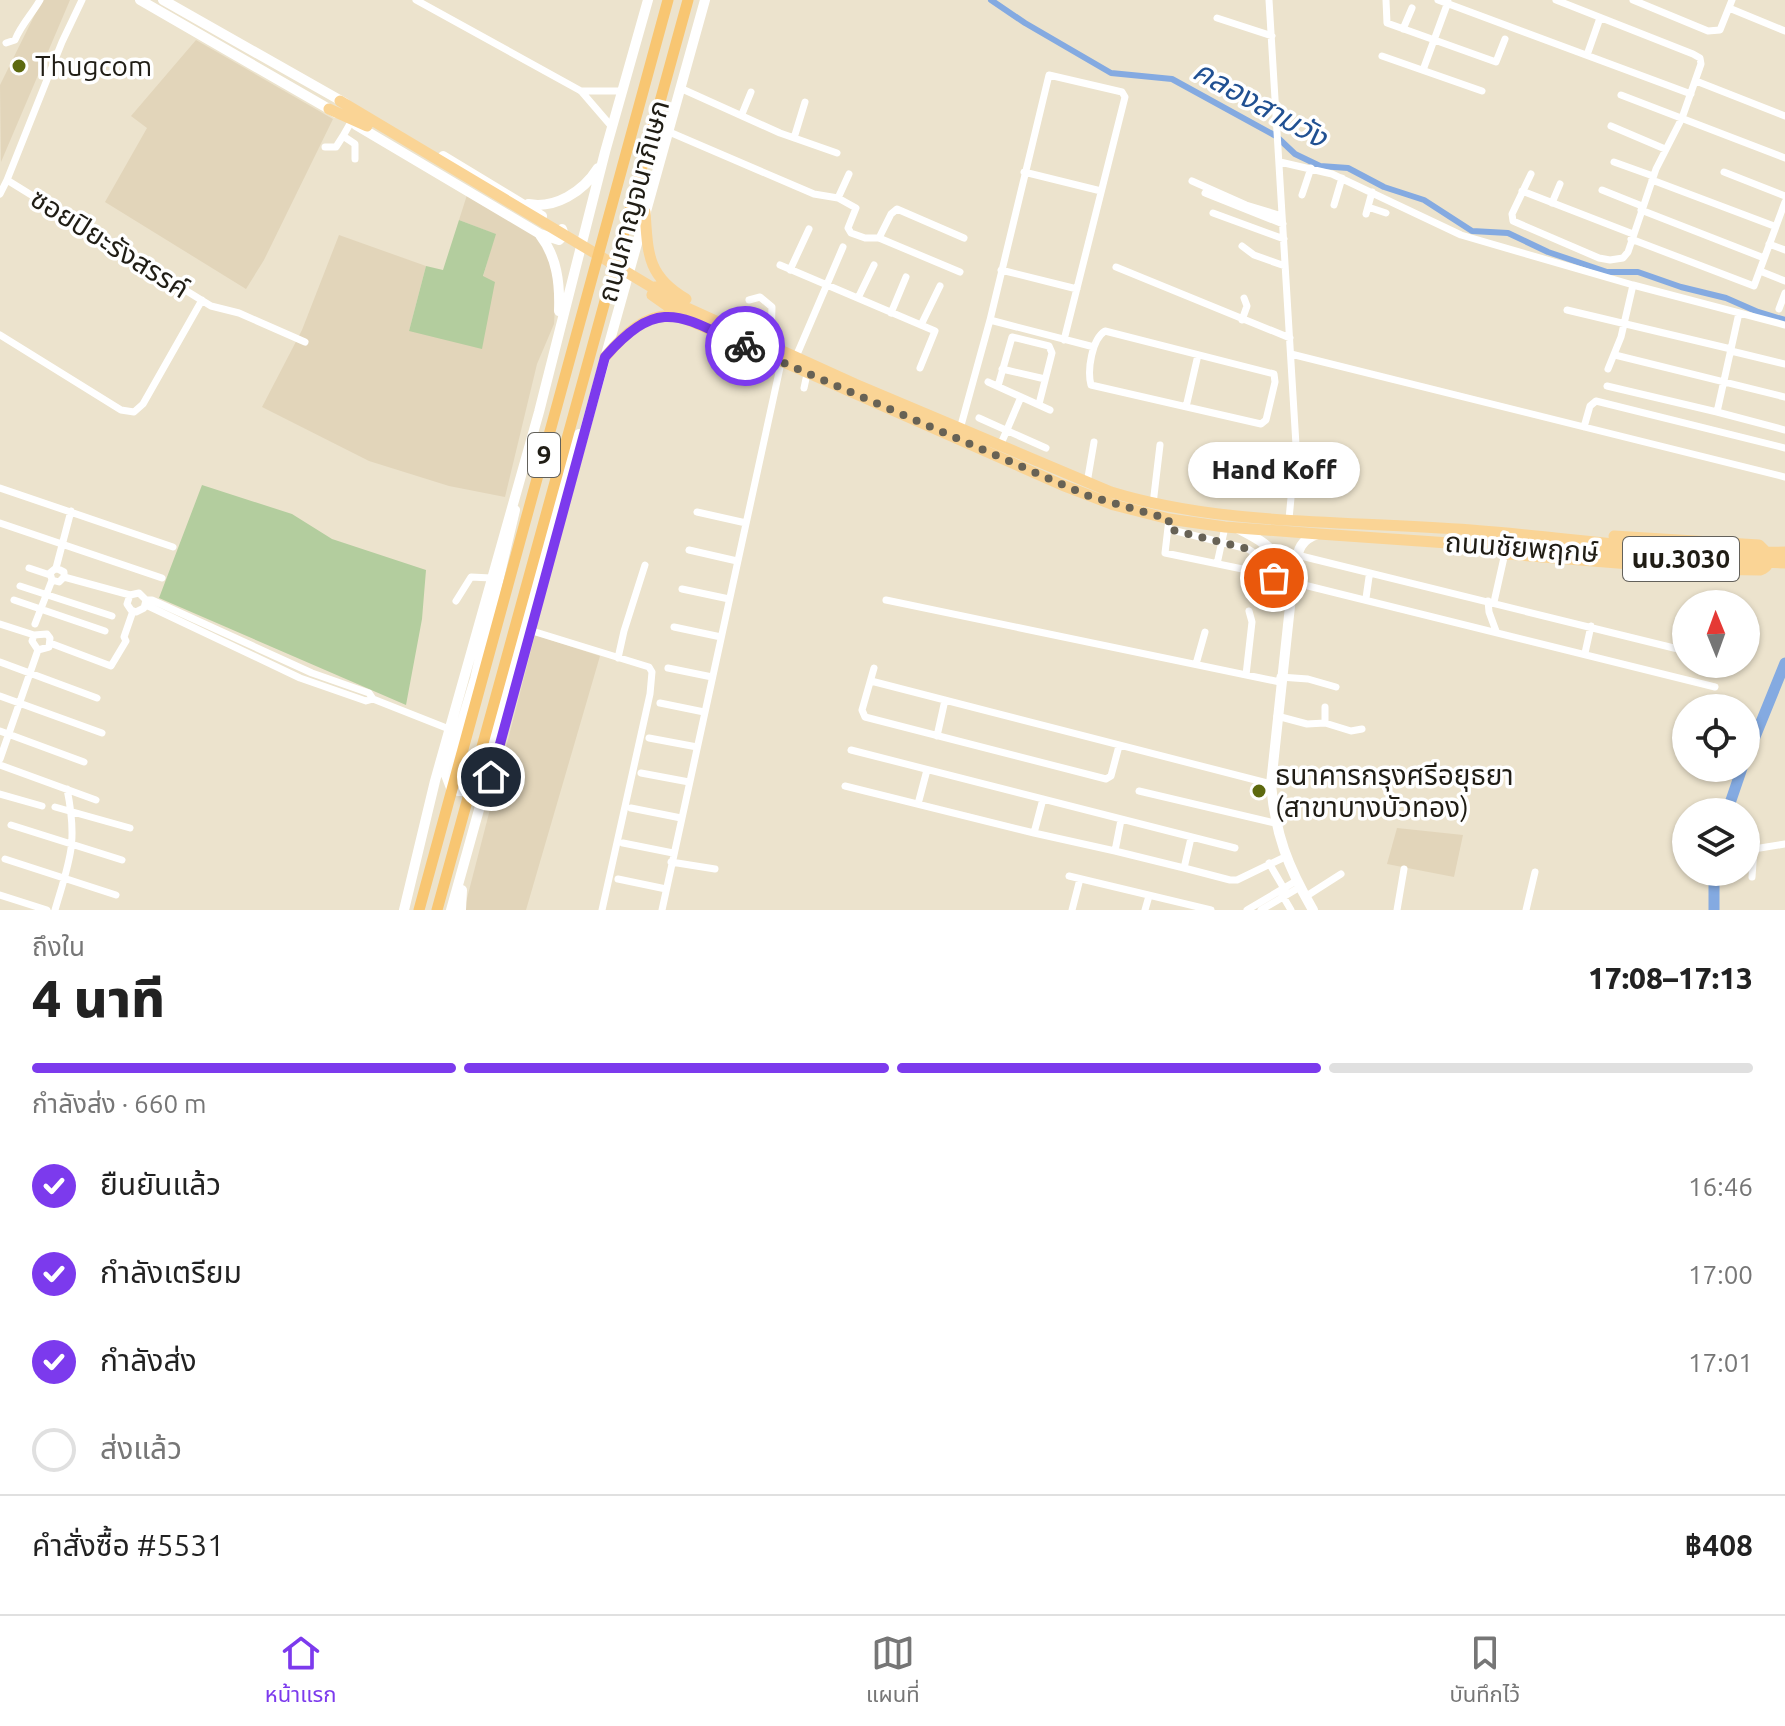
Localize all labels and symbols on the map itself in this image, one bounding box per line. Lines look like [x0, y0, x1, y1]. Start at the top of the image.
place label: Thugcom [35, 50, 152, 81]
water label: คลองสามวัง [1188, 52, 1335, 155]
marker: Thugcom [10, 57, 28, 75]
street label: ถนนกาญจนาภิเษก [591, 97, 674, 305]
street label: ซอยปิยะรังสรรค์ [25, 182, 195, 304]
courier [705, 306, 785, 386]
road number: 9 [528, 433, 560, 477]
callout: Hand Koff [1188, 442, 1360, 498]
street label: ถนนชัยพฤกษ์ [1444, 526, 1600, 568]
road number: นบ.3030 [1623, 537, 1739, 581]
pin [1240, 544, 1308, 612]
north arrow [1672, 590, 1760, 678]
pin [457, 743, 525, 811]
place label: ธนาคารกรุงศรีอยุธยา (สาขาบางบัวทอง) [1275, 759, 1514, 823]
marker: ธนาคารกรุงศรีอยุธยา (สาขาบางบัวทอง) [1250, 782, 1268, 800]

